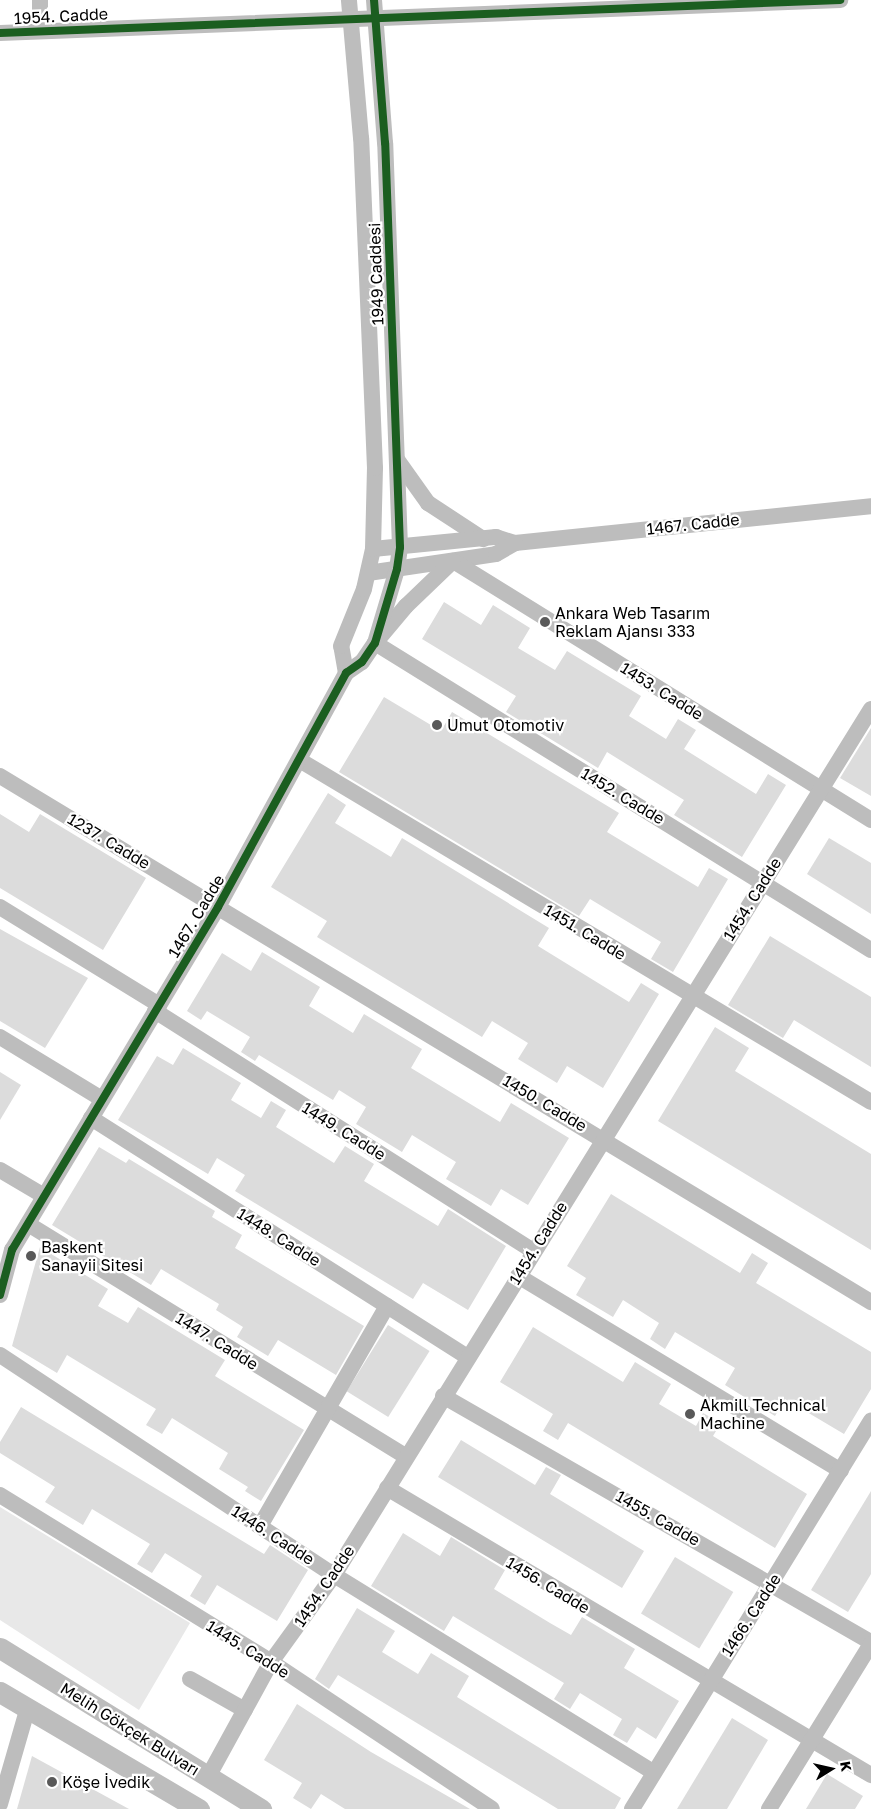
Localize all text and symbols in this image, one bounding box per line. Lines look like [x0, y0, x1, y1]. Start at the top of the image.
street label: 1954. Cadde [13, 4, 109, 28]
street label: 1949 Caddesi [365, 222, 387, 326]
street label: 1467. Cadde [646, 510, 740, 538]
place label: Ankara Web Tasarım Reklam Ajansı 333 [555, 603, 710, 641]
marker: Ankara Web Tasarım Reklam Ajansı 333 [539, 616, 551, 628]
street label: 1453. Cadde [617, 658, 707, 724]
place label: Umut Otomotiv [447, 715, 564, 735]
marker: Umut Otomotiv [431, 719, 443, 731]
street label: 1452. Cadde [578, 764, 668, 828]
street label: 1237. Cadde [64, 809, 154, 873]
street label: 1454. Cadde [719, 854, 785, 944]
street label: 1467. Cadde [164, 871, 228, 961]
street label: 1451. Cadde [541, 900, 629, 964]
street label: 1450. Cadde [500, 1070, 590, 1136]
street label: 1449. Cadde [299, 1098, 389, 1164]
street label: 1454. Cadde [505, 1198, 571, 1288]
street label: 1448. Cadde [234, 1204, 324, 1270]
place label: Başkent Sanayii Sitesi [41, 1237, 143, 1275]
marker: Başkent Sanayii Sitesi [25, 1250, 37, 1262]
street label: 1447. Cadde [172, 1308, 262, 1374]
place label: Akmill Technical Machine [700, 1395, 826, 1433]
marker: Akmill Technical Machine [684, 1408, 696, 1420]
street label: 1455. Cadde [613, 1486, 703, 1550]
street label: 1446. Cadde [228, 1501, 318, 1569]
street label: 1454. Cadde [290, 1542, 358, 1630]
street label: 1456. Cadde [503, 1553, 593, 1617]
street label: 1466. Cadde [717, 1570, 785, 1660]
street label: 1445. Cadde [203, 1616, 293, 1682]
street label: Melih Gökçek Bulvarı [57, 1678, 203, 1780]
north arrow [806, 1744, 856, 1794]
text: K [837, 1760, 856, 1773]
place label: Köşe İvedik [62, 1772, 150, 1792]
marker: Köşe İvedik [46, 1776, 58, 1788]

